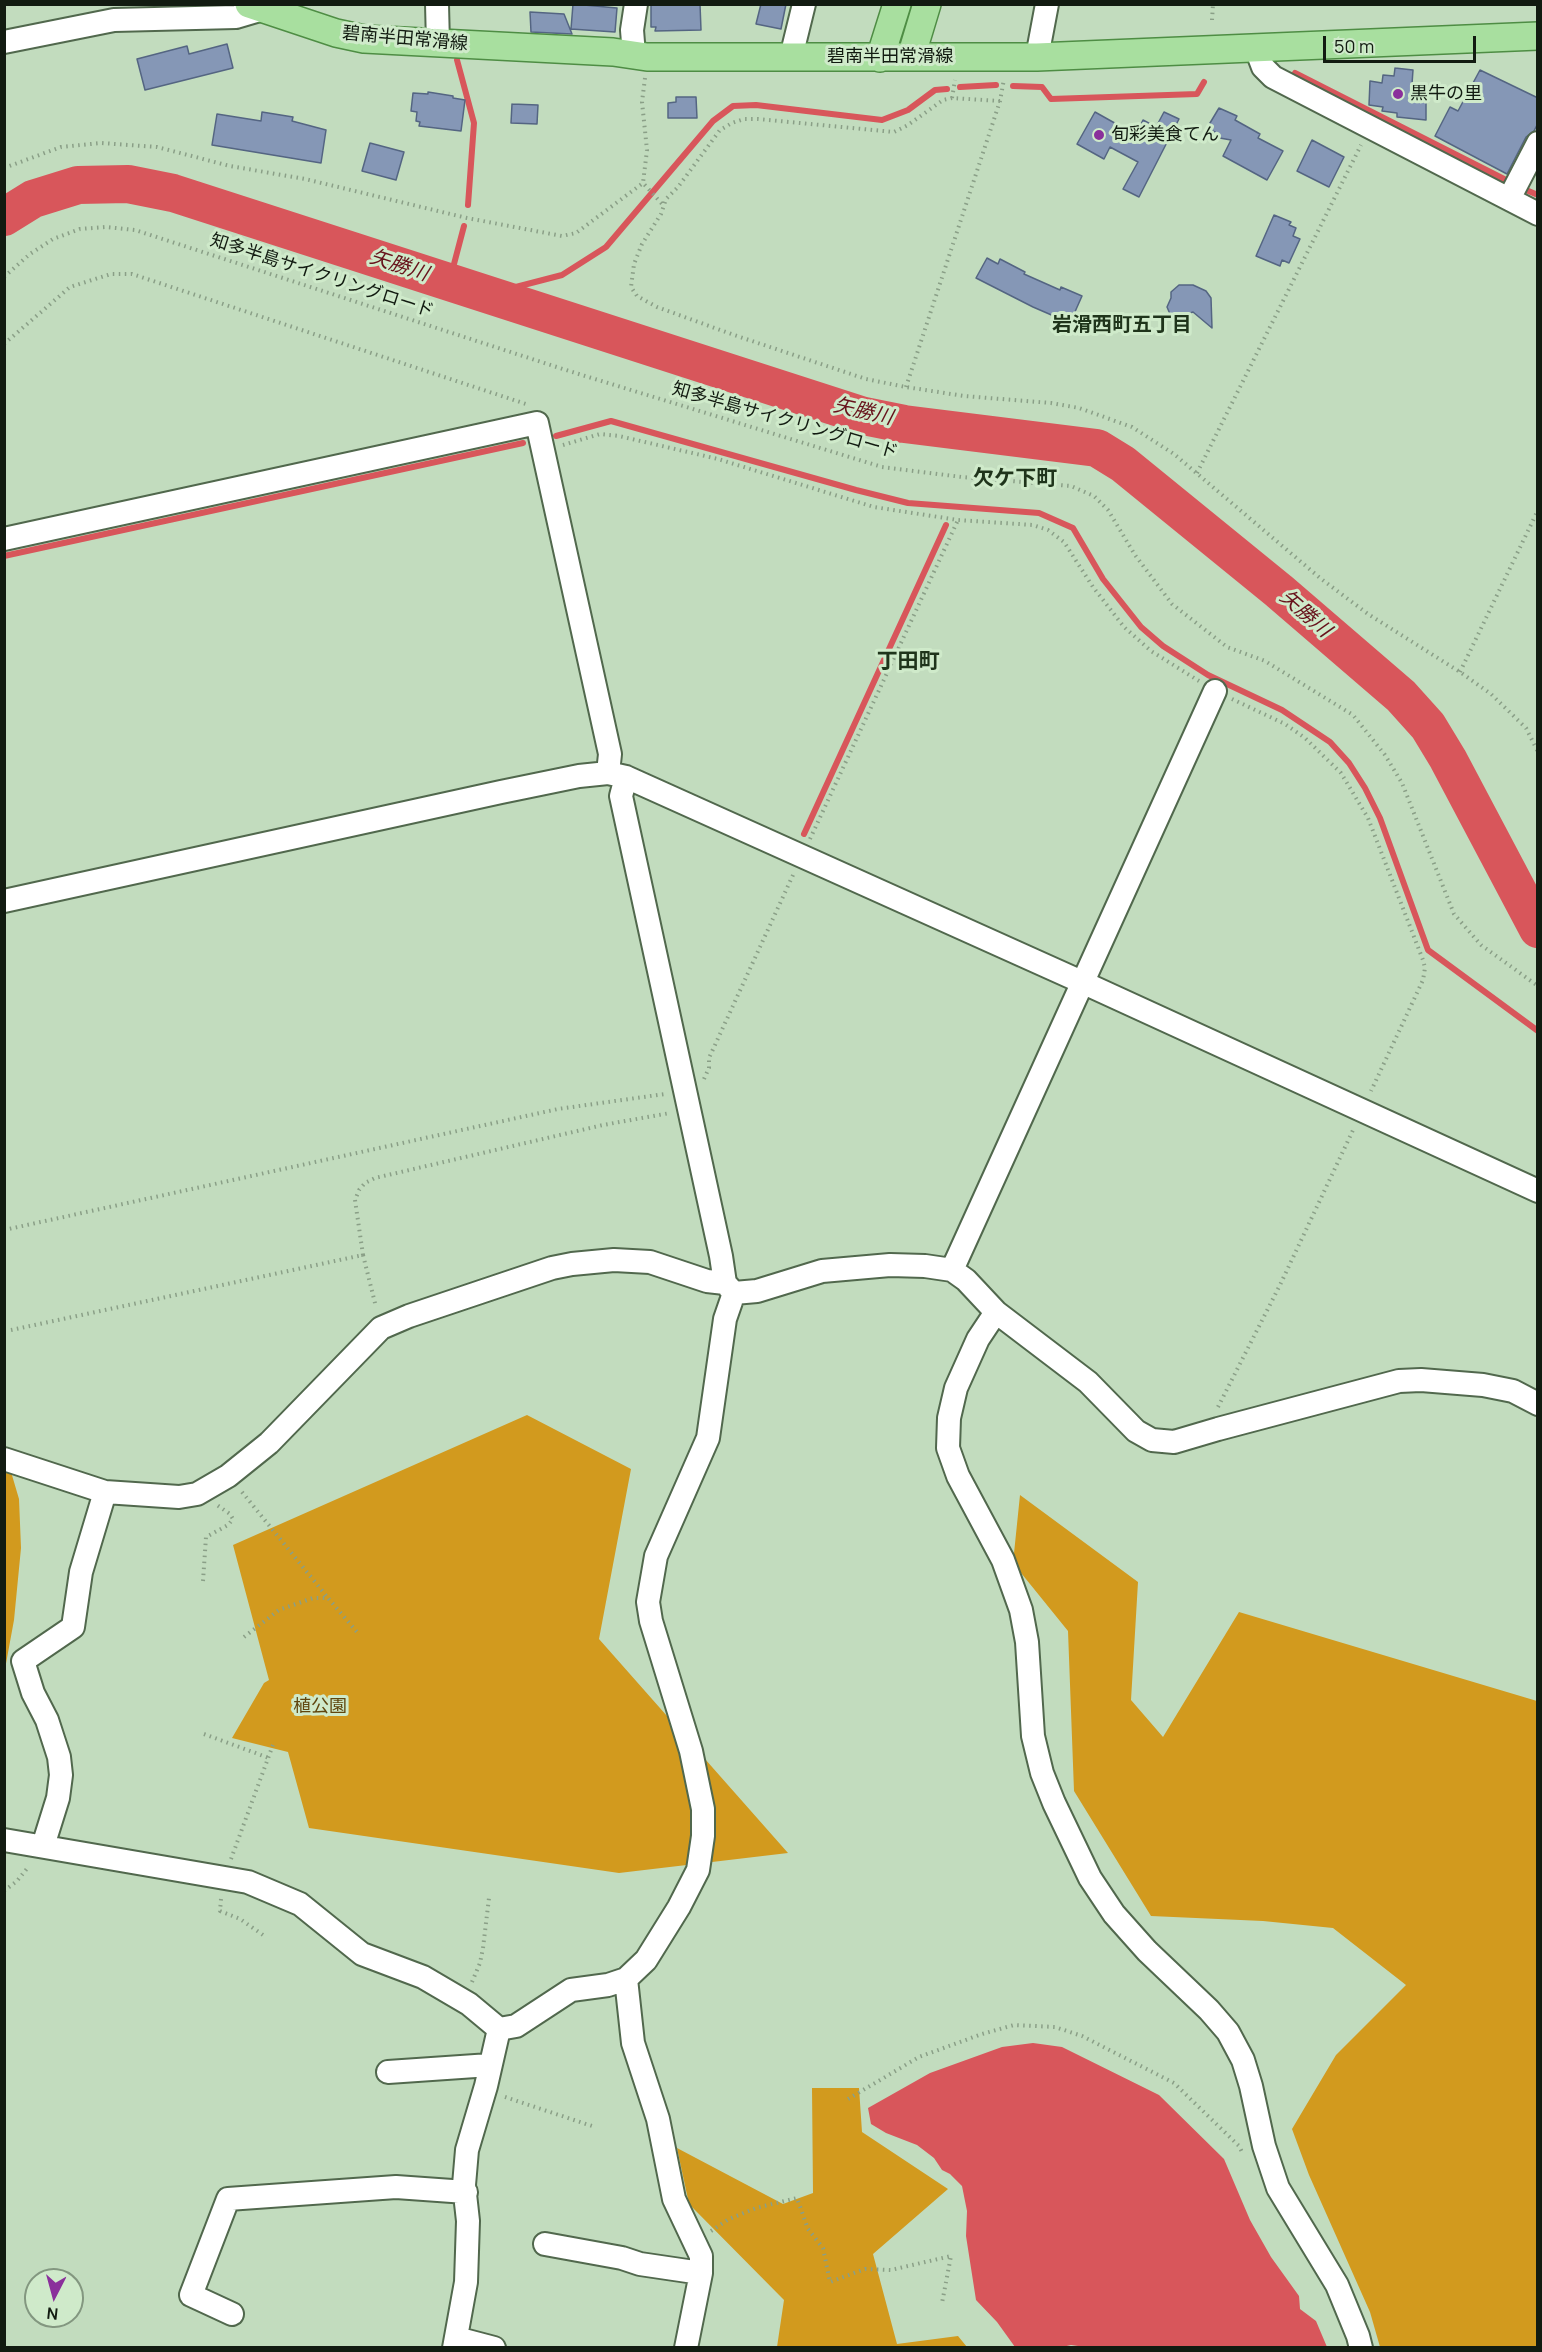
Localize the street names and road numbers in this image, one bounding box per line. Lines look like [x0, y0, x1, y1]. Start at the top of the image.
street label: 碧南半田常滑線 [341, 23, 469, 55]
street label: 碧南半田常滑線 [827, 46, 953, 68]
street label: 知多半島サイクリングロード [207, 230, 437, 322]
street label: 知多半島サイクリングロード [670, 378, 900, 464]

